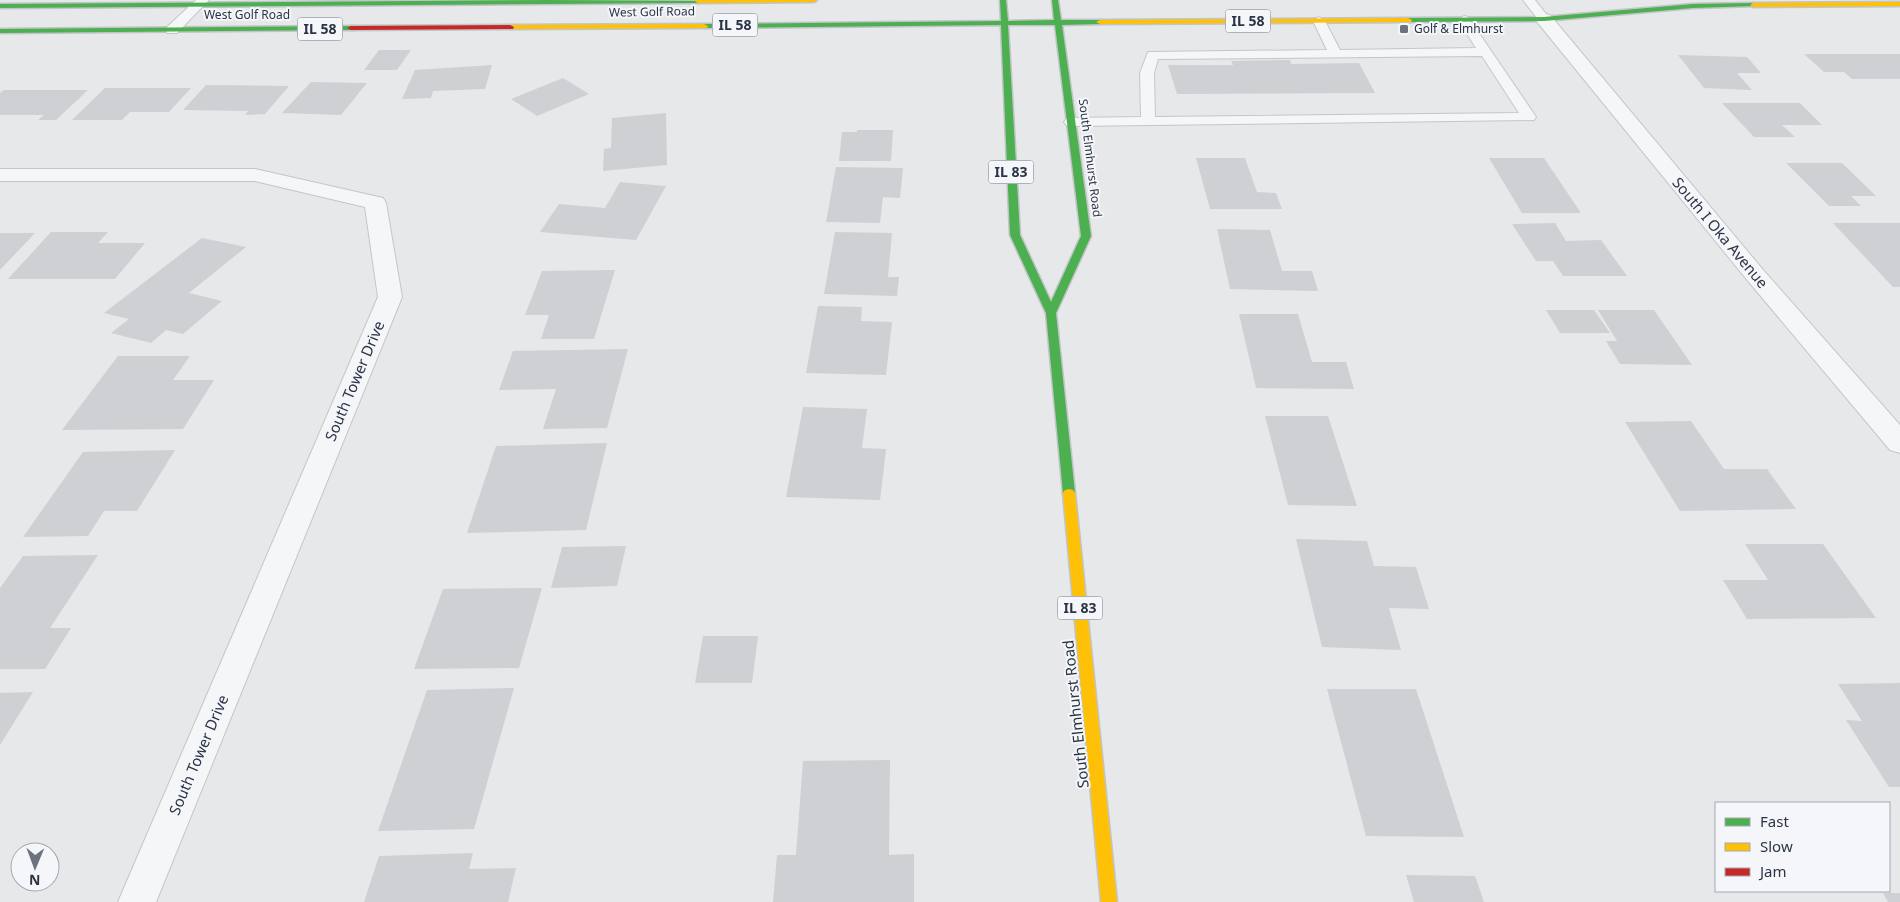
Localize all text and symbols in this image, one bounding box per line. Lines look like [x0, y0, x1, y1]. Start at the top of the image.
street label: West Golf Road [609, 2, 695, 21]
street label: West Golf Road [204, 6, 290, 23]
road number: IL 58 [1226, 10, 1270, 32]
road number: IL 58 [712, 14, 758, 36]
road number: IL 58 [298, 18, 342, 40]
place label: Golf & Elmhurst [1414, 20, 1504, 37]
marker: Golf & Elmhurst [1398, 23, 1410, 35]
street label: South Elmhurst Road [1075, 98, 1106, 218]
road number: IL 83 [988, 160, 1034, 183]
street label: South I Oka Avenue [1668, 173, 1773, 292]
street label: South Tower Drive [320, 317, 388, 444]
road number: IL 83 [1058, 596, 1102, 620]
street label: South Elmhurst Road [1057, 639, 1093, 789]
street label: South Tower Drive [164, 691, 232, 818]
legend [1715, 802, 1890, 892]
text: Fast [1760, 811, 1789, 831]
text: Slow [1760, 836, 1793, 856]
north arrow [10, 842, 60, 892]
text: Jam [1758, 861, 1787, 881]
text: N [29, 871, 41, 890]

